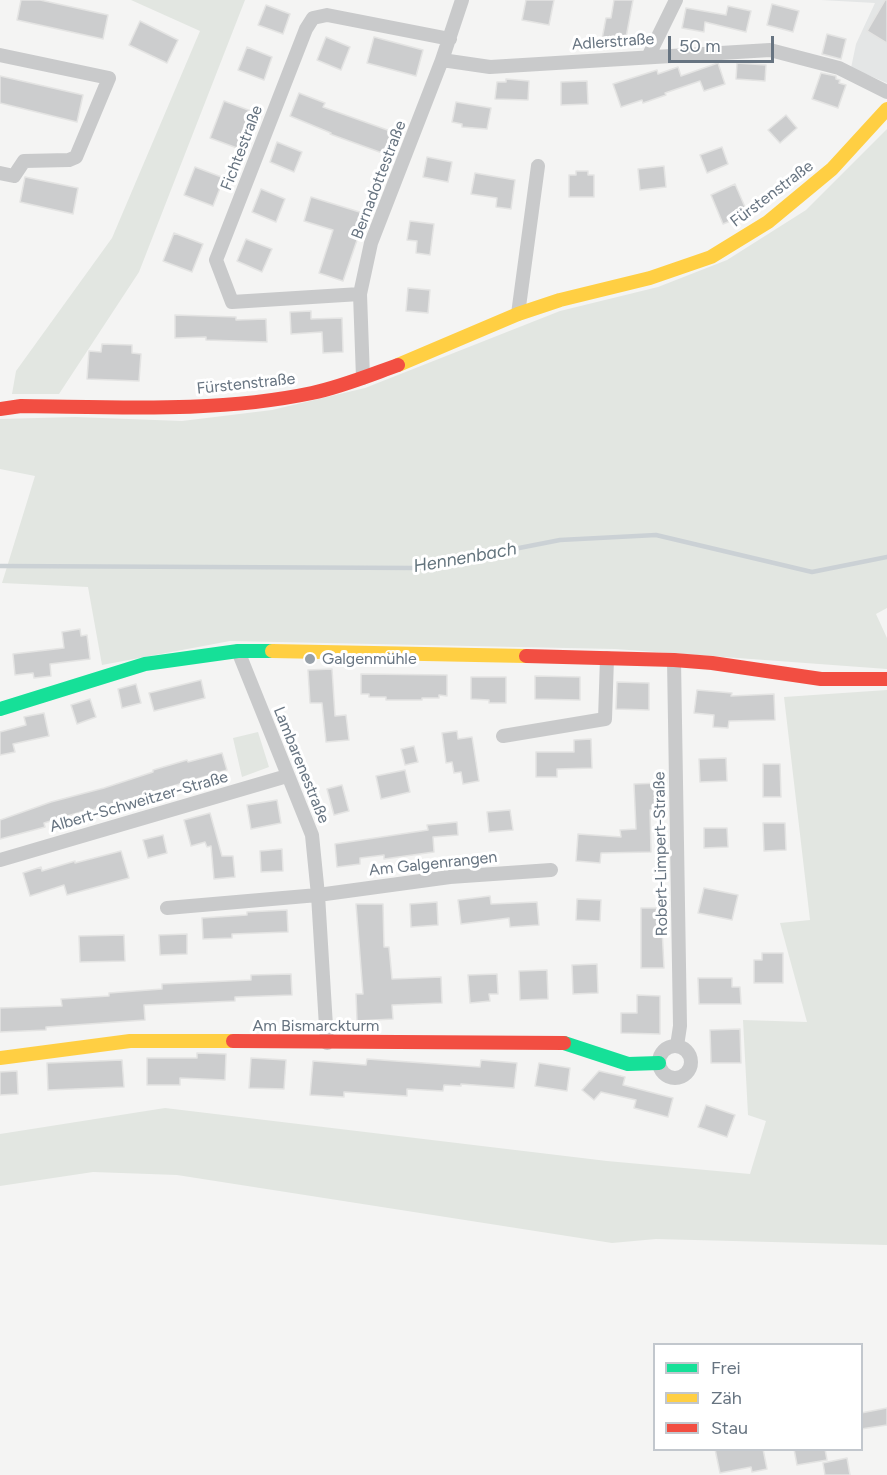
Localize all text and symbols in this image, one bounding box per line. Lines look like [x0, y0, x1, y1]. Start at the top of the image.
scale bar [671, 24, 778, 62]
street label: Adlerstraße [571, 30, 655, 54]
text: 50 m [679, 35, 721, 57]
street label: Fichtestraße [217, 103, 267, 193]
street label: Bernadottestraße [348, 118, 410, 242]
street label: Fürstenstraße [727, 157, 817, 231]
street label: Fürstenstraße [196, 369, 296, 399]
water label: Hennenbach [412, 538, 518, 578]
place label: Galgenmühle [322, 649, 417, 669]
marker: Galgenmühle [303, 652, 317, 666]
street label: Lambarenestraße [269, 704, 333, 826]
street label: Albert-Schweitzer-Straße [48, 767, 230, 837]
street label: Robert-Limpert-Straße [650, 771, 672, 937]
street label: Am Galgenrangen [368, 848, 498, 880]
street label: Am Bismarckturm [253, 1016, 379, 1036]
legend [653, 1343, 863, 1451]
text: Frei [711, 1357, 741, 1379]
text: Zäh [711, 1387, 742, 1409]
text: Stau [711, 1417, 748, 1439]

